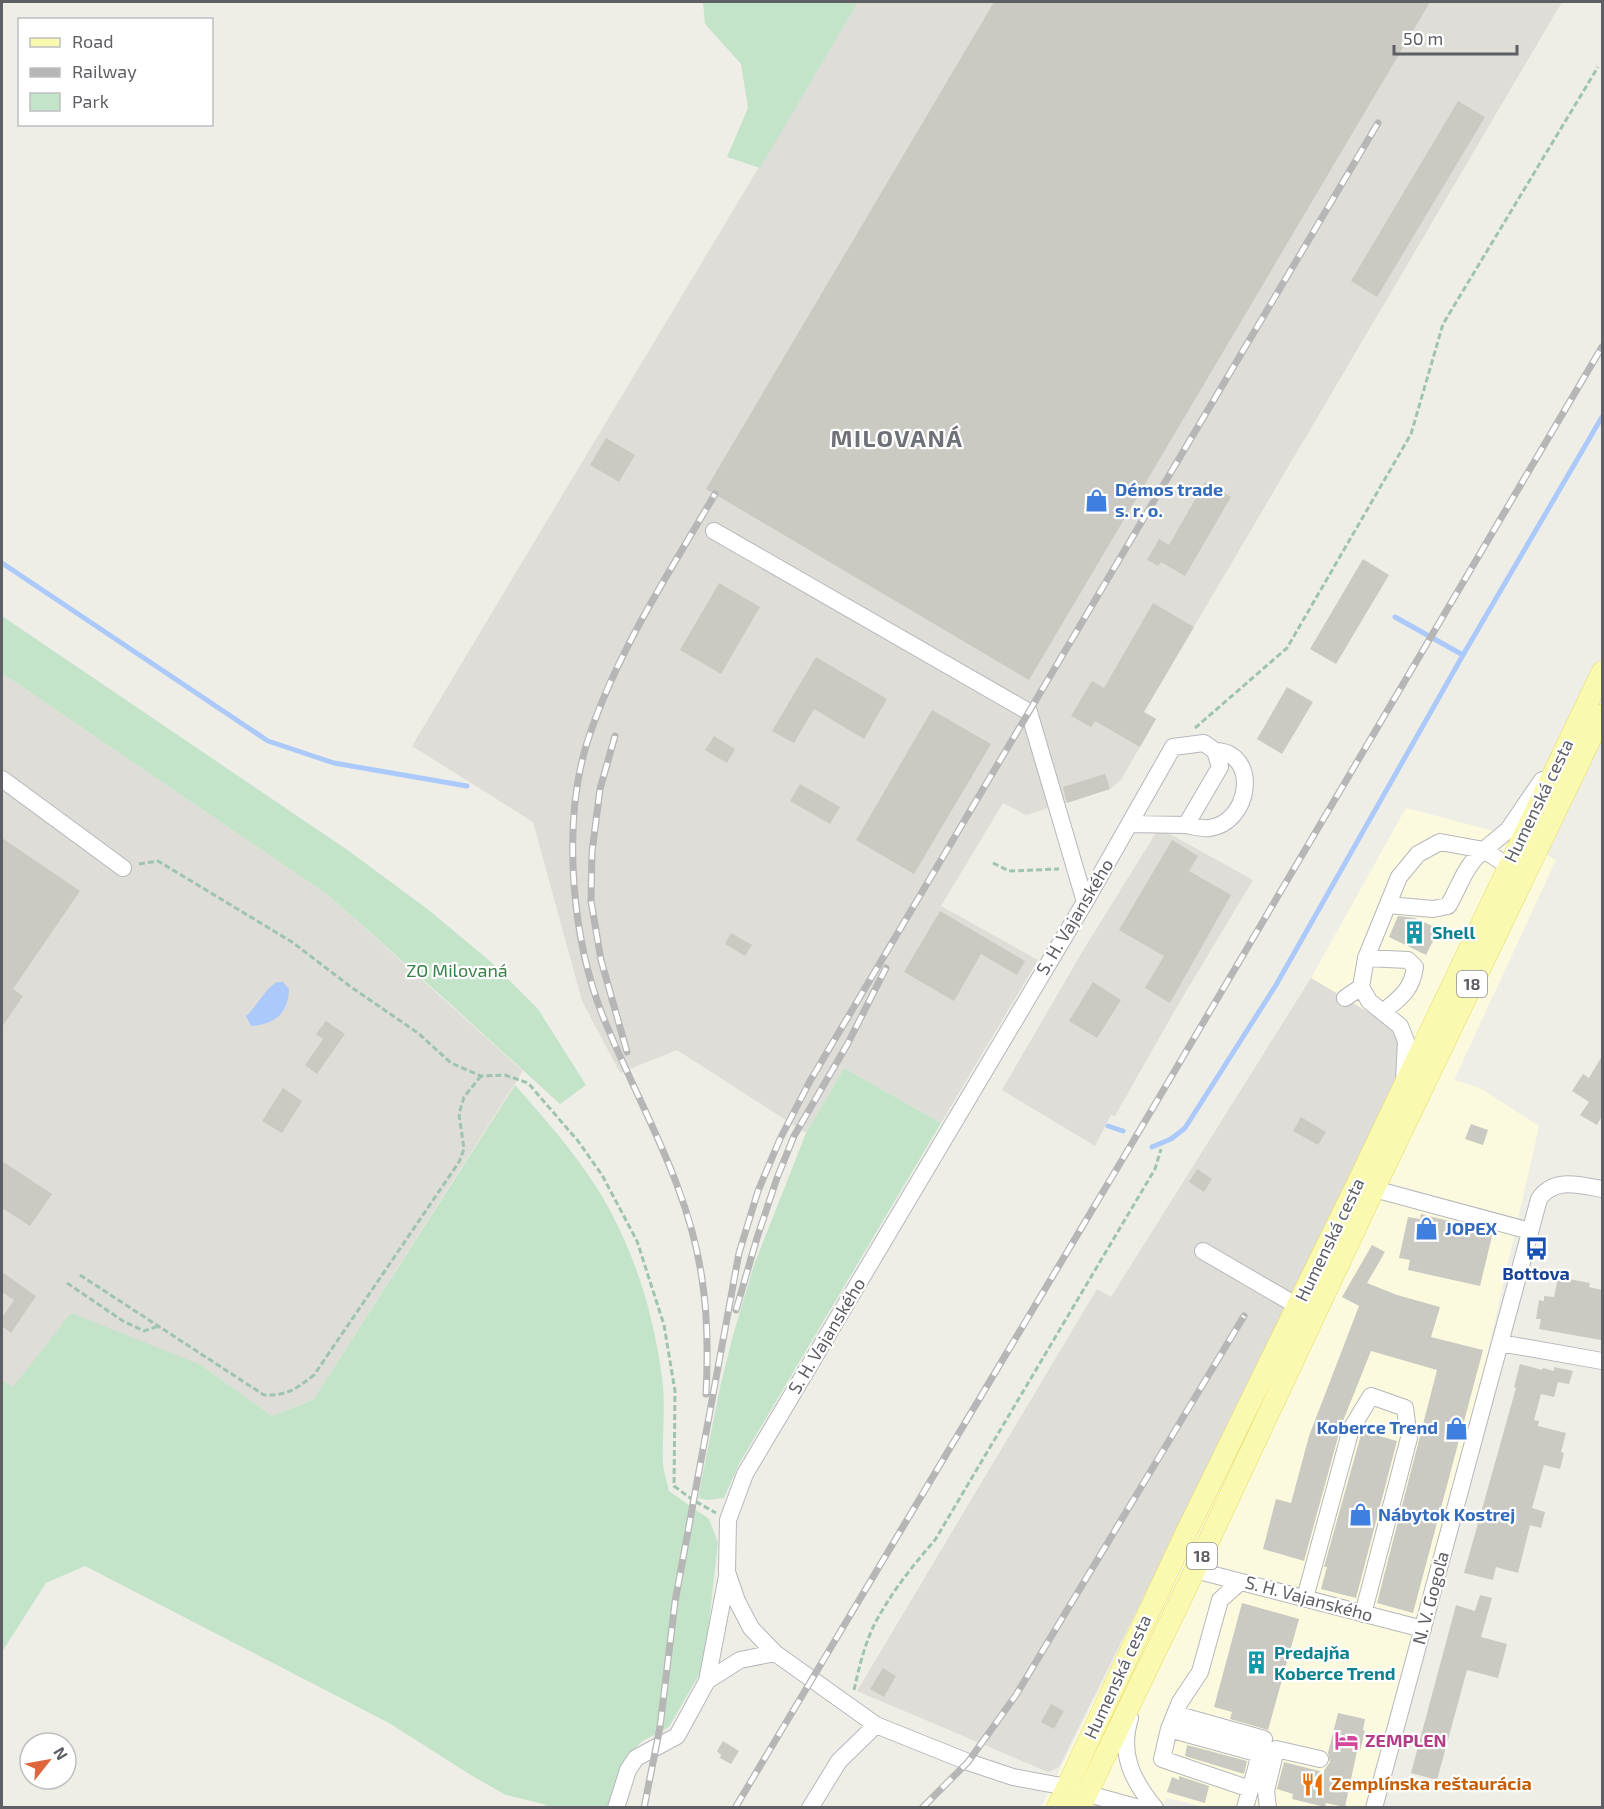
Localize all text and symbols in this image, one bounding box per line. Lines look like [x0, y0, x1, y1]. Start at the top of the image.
legend [18, 18, 213, 126]
scale bar [1394, 18, 1517, 56]
text: 50 m [1403, 27, 1443, 49]
text: Road [72, 30, 113, 52]
text: Railway [72, 60, 137, 82]
text: Park [72, 90, 109, 112]
district label: MILOVANÁ [830, 423, 964, 452]
place label: Démos trade s. r. o. [1115, 478, 1223, 521]
shop icon: Démos trade s. r. o. [1084, 487, 1110, 513]
street label: Humenská cesta [1499, 735, 1577, 866]
street label: S. H. Vajanského [1031, 854, 1117, 979]
building icon: Shell [1401, 920, 1427, 946]
place label: Shell [1432, 921, 1475, 943]
park label: ZO Milovaná [406, 959, 508, 981]
road number: 18 [1457, 971, 1487, 997]
street label: Humenská cesta [1290, 1174, 1368, 1305]
shop icon: JOPEX [1414, 1216, 1440, 1242]
place label: JOPEX [1445, 1217, 1498, 1239]
bus stop icon: Bottova [1523, 1235, 1549, 1261]
place label: Bottova [1502, 1262, 1570, 1284]
street label: S. H. Vajanského [783, 1273, 869, 1398]
shop icon: Koberce Trend [1443, 1415, 1469, 1441]
place label: Koberce Trend [1316, 1416, 1438, 1438]
shop icon: Nábytok Kostrej [1347, 1502, 1373, 1528]
place label: Nábytok Kostrej [1378, 1503, 1515, 1525]
road number: 18 [1187, 1543, 1217, 1569]
street label: N. V. Gogoľa [1407, 1549, 1453, 1647]
street label: S. H. Vajanského [1243, 1570, 1376, 1626]
street label: Humenská cesta [1079, 1611, 1156, 1742]
place label: Predajňa Koberce Trend [1274, 1641, 1396, 1684]
building icon: Predajňa Koberce Trend [1243, 1650, 1269, 1676]
hotel icon: ZEMPLEN [1334, 1728, 1360, 1754]
place label: ZEMPLEN [1365, 1729, 1447, 1751]
north arrow [18, 1731, 78, 1791]
text: N [50, 1743, 72, 1763]
restaurant icon: Zemplínska reštaurácia [1300, 1771, 1326, 1797]
place label: Zemplínska reštaurácia [1331, 1772, 1532, 1794]

